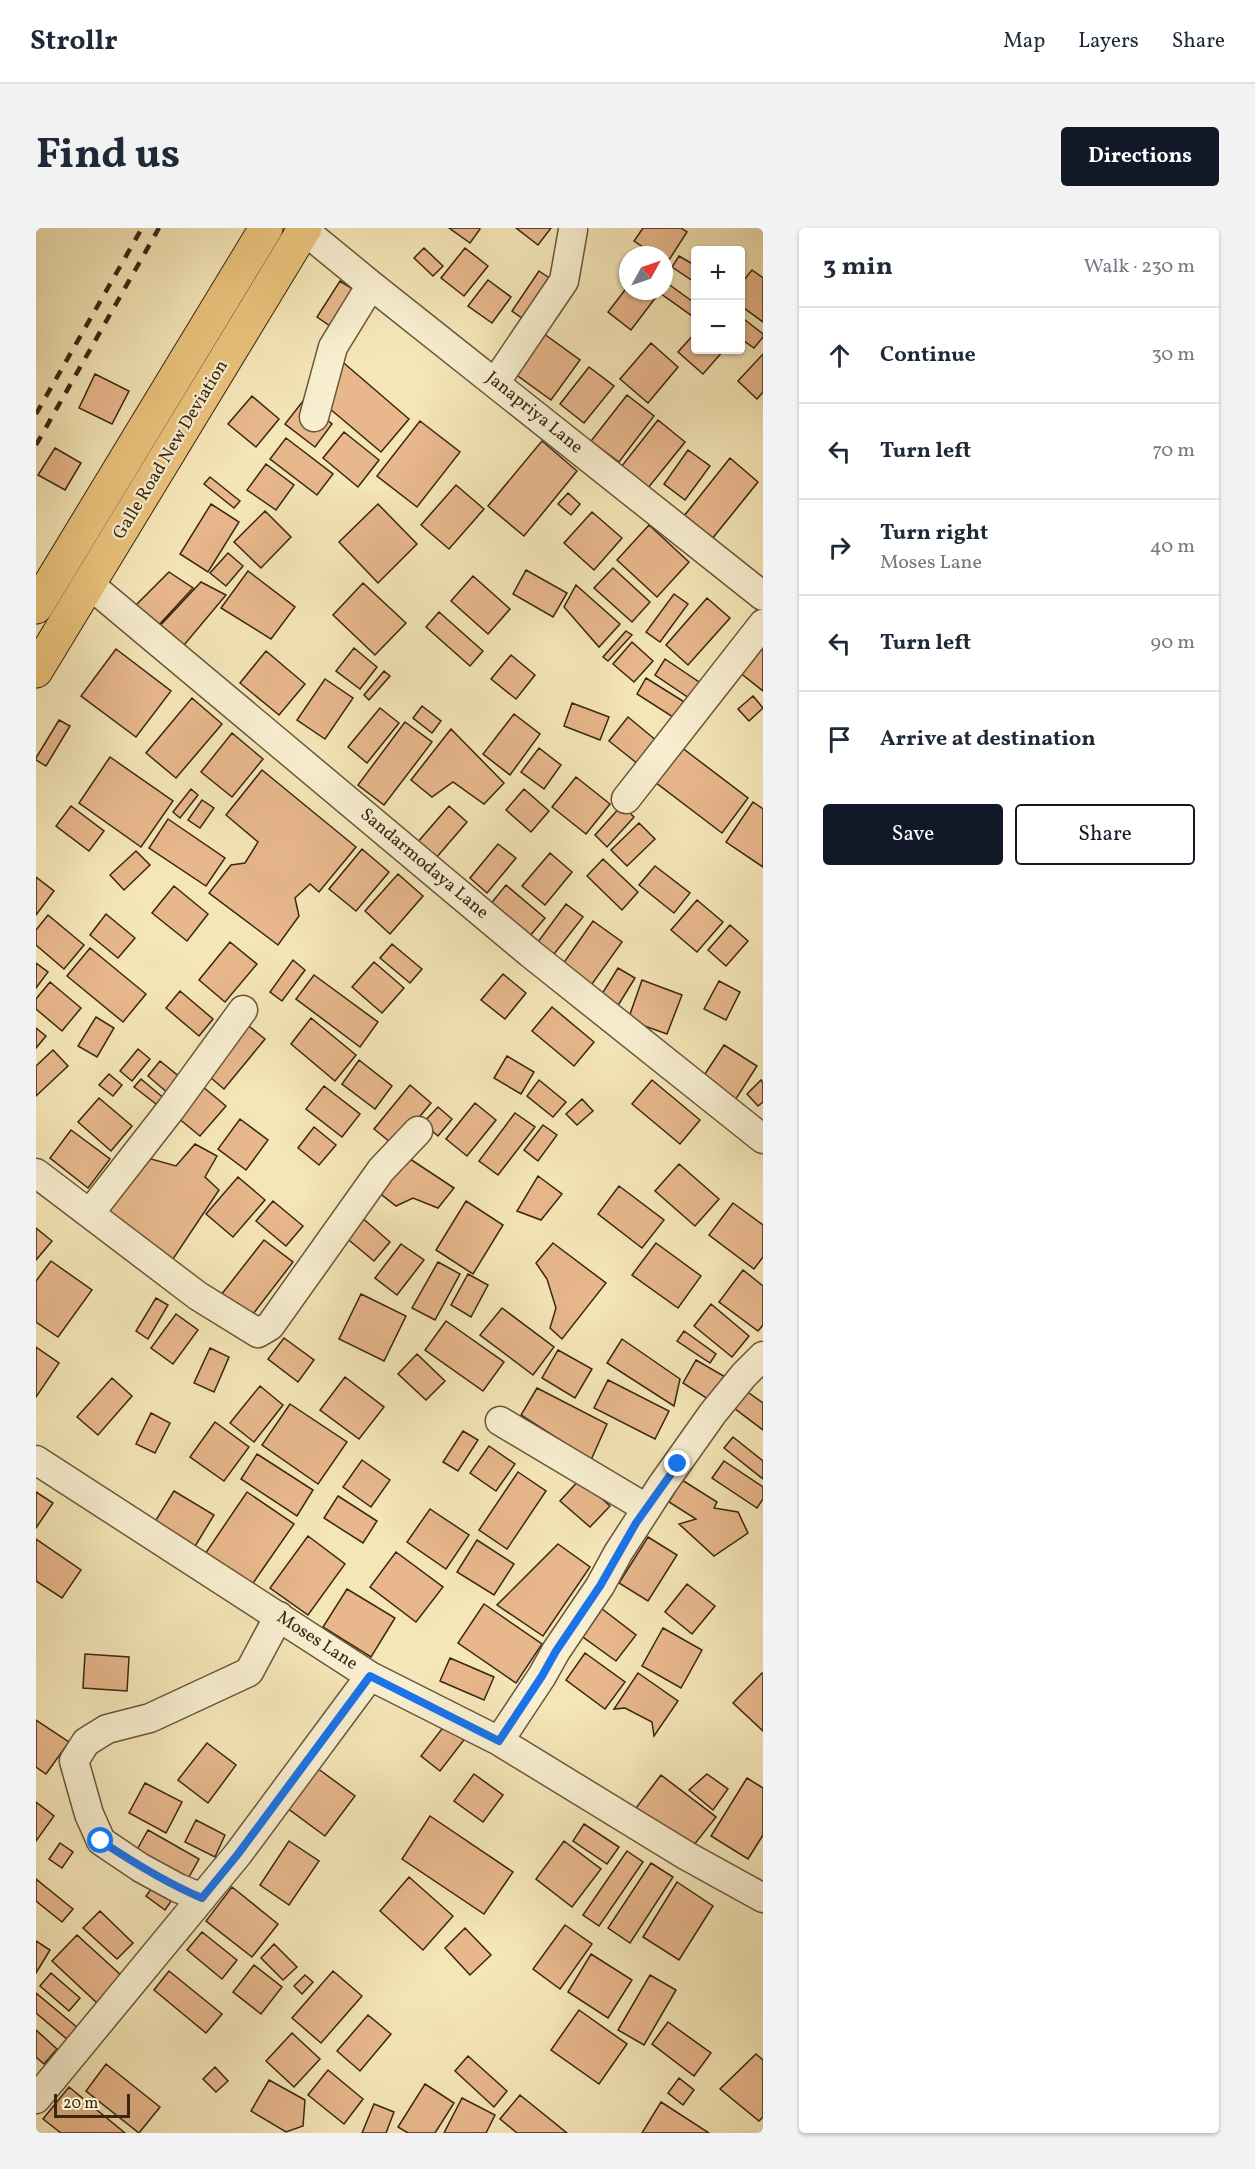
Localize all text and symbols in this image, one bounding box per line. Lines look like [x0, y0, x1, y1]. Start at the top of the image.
text: Strollr [30, 22, 118, 61]
text: Map [1003, 27, 1045, 56]
text: Layers [1078, 27, 1139, 56]
text: Share [1172, 27, 1225, 56]
text: Find us [36, 127, 180, 186]
button: Directions [1061, 127, 1219, 186]
north arrow [619, 246, 673, 300]
map controls [691, 246, 745, 354]
button: + [691, 246, 745, 300]
text: 3 min [823, 249, 893, 285]
text: Walk · 230 m [1084, 253, 1195, 281]
button: − [691, 300, 745, 354]
icon: ahead [823, 339, 856, 372]
text: Continue [880, 340, 976, 371]
text: 30 m [1151, 341, 1195, 369]
street label: Galle Road New Deviation [107, 355, 235, 544]
street label: Janapriya Lane [480, 366, 588, 460]
icon: left [823, 435, 856, 468]
text: Turn left [880, 436, 971, 467]
text: 70 m [1152, 437, 1195, 465]
text: Turn right [880, 518, 988, 549]
icon: right [823, 531, 856, 564]
text: 40 m [1150, 533, 1195, 561]
text: Moses Lane [880, 549, 982, 577]
icon: left [823, 627, 856, 660]
text: Turn left [880, 628, 971, 659]
text: 90 m [1151, 629, 1195, 657]
icon: arrive [823, 723, 856, 756]
text: Arrive at destination [880, 724, 1096, 755]
street label: Sandarmodaya Lane [354, 803, 494, 925]
button: Save [823, 804, 1003, 865]
button: Share [1015, 804, 1195, 865]
route end [664, 1450, 690, 1476]
street label: Moses Lane [272, 1606, 362, 1676]
route start [87, 1827, 113, 1853]
scale bar [54, 2091, 130, 2118]
text: 20 m [63, 2093, 98, 2115]

